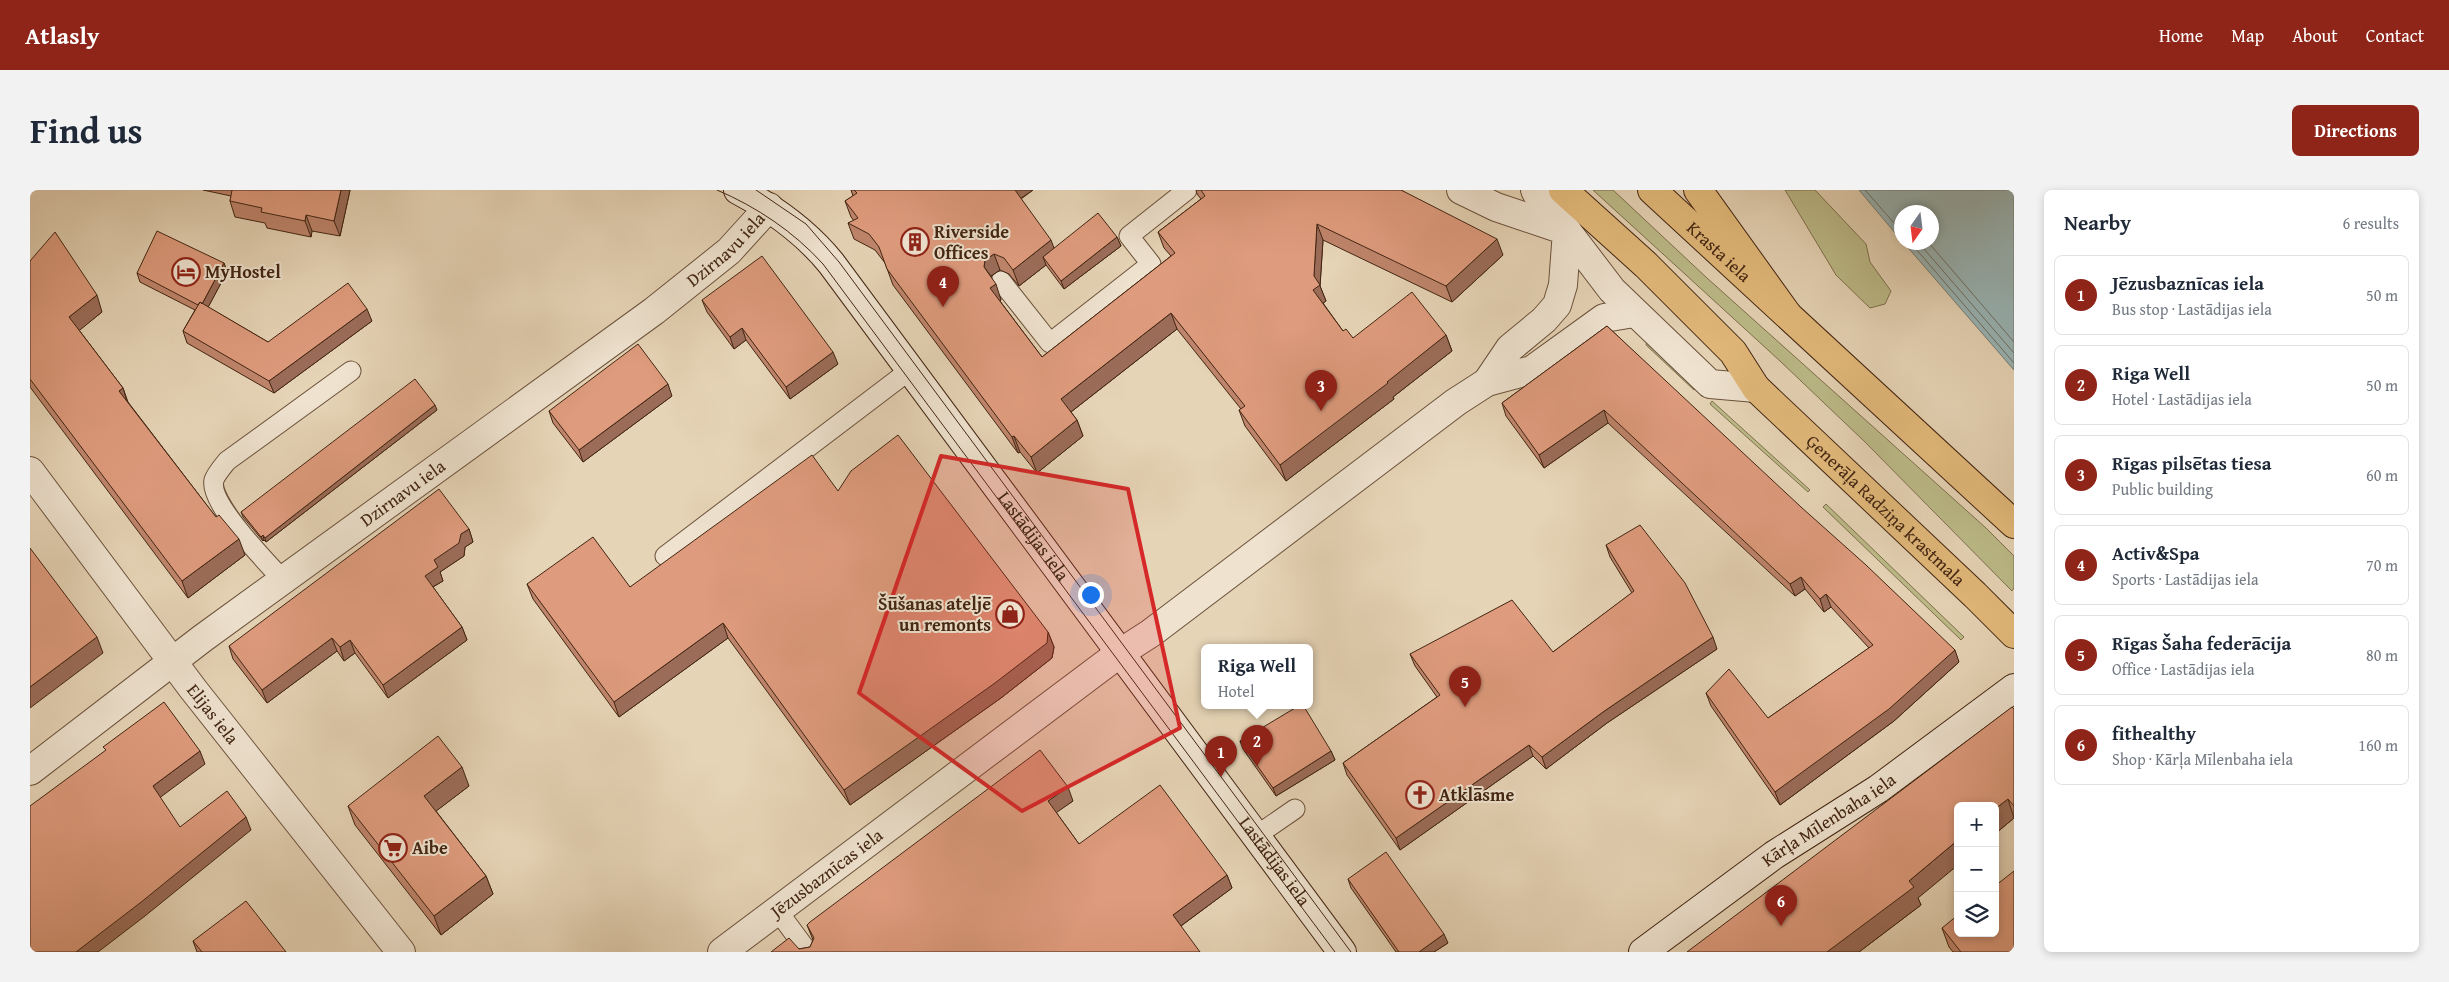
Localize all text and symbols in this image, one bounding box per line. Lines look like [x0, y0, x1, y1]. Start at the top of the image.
text: Atlasly [25, 18, 99, 53]
text: Home [2159, 22, 2203, 49]
text: Map [2231, 22, 2264, 49]
text: About [2292, 22, 2338, 49]
text: Contact [2366, 22, 2424, 49]
text: Find us [30, 105, 143, 156]
button: Directions [2292, 105, 2419, 156]
street label: Dzirnavu iela [680, 205, 771, 293]
north arrow [1894, 205, 1939, 250]
text: Nearby [2064, 207, 2131, 238]
text: 6 results [2342, 211, 2399, 235]
street label: Krasta iela [1681, 214, 1758, 289]
place label: Riverside Offices [934, 218, 1009, 266]
building icon: Riverside Offices [900, 227, 930, 257]
hotel icon: MyHostel [171, 257, 201, 287]
place label: MyHostel [205, 258, 281, 285]
pin: 4 [927, 266, 959, 307]
text: Jēzusbaznīcas iela [2112, 269, 2264, 297]
text: 1 [2077, 283, 2085, 307]
text: 50 m [2366, 283, 2398, 307]
text: Bus stop · Lastādijas iela [2112, 297, 2272, 321]
text: Riga Well [2112, 359, 2190, 387]
pin: 3 [1305, 370, 1337, 411]
text: 2 [2077, 373, 2085, 397]
text: 50 m [2366, 373, 2398, 397]
text: Hotel · Lastādijas iela [2112, 387, 2252, 411]
street label: Ģenerāļa Radziņa krastmala [1800, 428, 1972, 593]
text: Rīgas pilsētas tiesa [2112, 449, 2271, 477]
street label: Dzirnavu iela [354, 452, 451, 533]
text: 3 [2077, 463, 2085, 487]
text: 60 m [2366, 463, 2398, 487]
text: Public building [2112, 477, 2213, 501]
street label: Lastādijas iela [992, 485, 1076, 587]
text: Activ&Spa [2112, 539, 2200, 567]
text: 4 [2077, 553, 2085, 577]
text: 70 m [2366, 553, 2398, 577]
text: Sports · Lastādijas iela [2112, 567, 2259, 591]
your location [1078, 582, 1104, 608]
place label: Šūšanas ateljē un remonts [878, 590, 991, 638]
shop icon: Šūšanas ateljē un remonts [995, 599, 1025, 629]
text: Rīgas Šaha federācija [2112, 629, 2291, 657]
text: 5 [2077, 643, 2085, 667]
text: 80 m [2366, 643, 2398, 667]
popup [1201, 644, 1313, 709]
text: Riga Well [1218, 651, 1296, 679]
text: Office · Lastādijas iela [2112, 657, 2255, 681]
pin: 5 [1449, 666, 1481, 707]
street label: Elijas iela [181, 677, 246, 750]
text: Hotel [1218, 679, 1254, 703]
text: fithealthy [2112, 719, 2196, 747]
pin: 2 [1241, 725, 1273, 766]
text: 6 [2077, 733, 2085, 757]
text: 160 m [2358, 733, 2398, 757]
pin: 1 [1205, 736, 1237, 777]
text: Shop · Kārļa Mīlenbaha iela [2112, 747, 2293, 771]
street label: Kārļa Mīlenbaha iela [1756, 766, 1902, 873]
church icon: Atklāsme [1405, 780, 1435, 810]
place label: Atklāsme [1439, 781, 1515, 808]
map controls [1954, 802, 1999, 937]
button: + [1954, 802, 1999, 847]
street label: Lastādijas iela [1233, 811, 1318, 912]
street label: Jēzusbaznīcas iela [763, 821, 889, 925]
supermarket icon: Aibe [378, 833, 408, 863]
place label: Aibe [412, 834, 448, 861]
button: − [1954, 847, 1999, 892]
pin: 6 [1765, 885, 1797, 926]
button: layers [1954, 892, 1999, 937]

